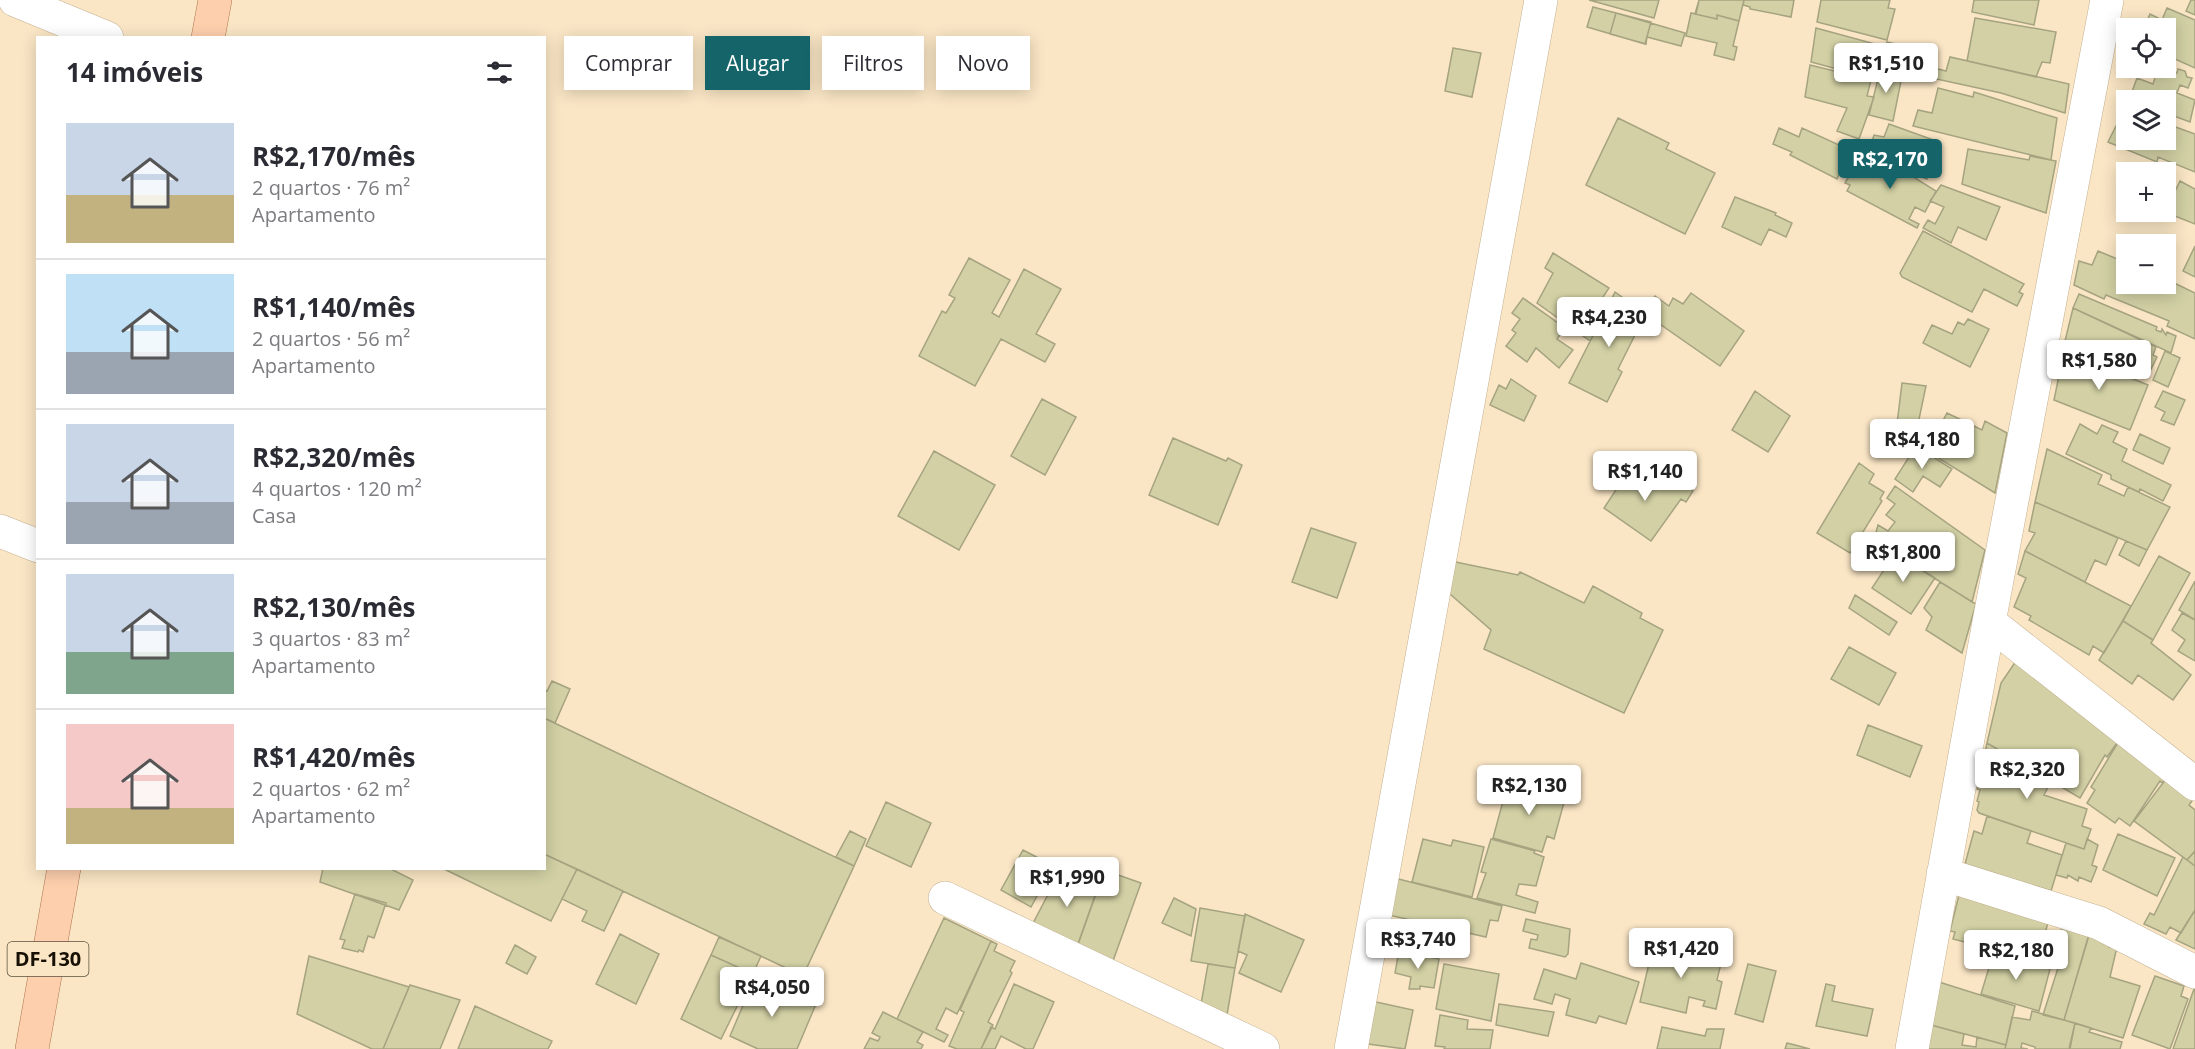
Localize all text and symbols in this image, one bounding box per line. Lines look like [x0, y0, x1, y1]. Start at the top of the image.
map controls [2116, 18, 2176, 294]
button: locate [2116, 18, 2176, 78]
chip: Comprar [564, 36, 693, 90]
chip: Alugar [705, 36, 810, 90]
chip: Filtros [822, 36, 924, 90]
chip: Novo [936, 36, 1030, 90]
pin: R$1,510 [1831, 43, 1941, 94]
text: R$1,510 [1848, 49, 1924, 76]
text: 14 imóveis [66, 54, 203, 90]
icon: filters [483, 56, 516, 89]
button: layers [2116, 90, 2176, 150]
text: R$2,170/mês [252, 138, 415, 174]
pin: R$2,170 [1835, 139, 1945, 190]
text: R$2,170 [1852, 145, 1928, 172]
icon: home [114, 147, 186, 219]
button: + [2116, 162, 2176, 222]
text: 2 quartos · 76 m² [252, 174, 410, 201]
text: Apartamento [252, 201, 376, 228]
button: − [2116, 234, 2176, 294]
text: R$1,140/mês [252, 289, 415, 325]
pin: R$4,230 [1554, 297, 1664, 348]
icon: home [114, 298, 186, 370]
text: R$4,230 [1571, 303, 1647, 330]
text: 2 quartos · 56 m² [252, 325, 410, 352]
pin: R$1,580 [2044, 340, 2154, 391]
text: R$1,580 [2061, 346, 2137, 373]
text: Apartamento [252, 352, 376, 379]
pin: R$4,180 [1867, 419, 1977, 470]
text: R$4,180 [1884, 425, 1960, 452]
text: R$2,320/mês [252, 439, 415, 475]
icon: home [114, 448, 186, 520]
pin: R$1,140 [1590, 451, 1700, 502]
text: R$1,140 [1607, 457, 1683, 484]
text: 4 quartos · 120 m² [252, 475, 422, 502]
text: Casa [252, 502, 296, 529]
pin: R$1,800 [1848, 532, 1958, 583]
text: R$1,800 [1865, 538, 1941, 565]
text: R$2,130/mês [252, 589, 415, 625]
icon: home [114, 598, 186, 670]
text: 3 quartos · 83 m² [252, 625, 410, 652]
text: Apartamento [252, 652, 376, 679]
text: R$1,420/mês [252, 739, 415, 775]
icon: home [114, 748, 186, 820]
pin: R$2,320 [1972, 749, 2082, 800]
text: R$2,320 [1989, 755, 2065, 782]
pin: R$2,130 [1474, 765, 1584, 816]
text: R$2,130 [1491, 771, 1567, 798]
text: 2 quartos · 62 m² [252, 775, 410, 802]
text: Apartamento [252, 802, 376, 829]
pin: R$1,990 [1012, 857, 1122, 908]
text: R$1,990 [1029, 863, 1105, 890]
pin: R$3,740 [1363, 919, 1473, 970]
text: R$3,740 [1380, 925, 1456, 952]
pin: R$1,420 [1626, 928, 1736, 979]
pin: R$2,180 [1961, 930, 2071, 981]
text: R$1,420 [1643, 934, 1719, 961]
text: R$2,180 [1978, 936, 2054, 963]
road number: DF-130 [8, 942, 88, 976]
pin: R$4,050 [717, 967, 827, 1018]
text: R$4,050 [734, 973, 810, 1000]

